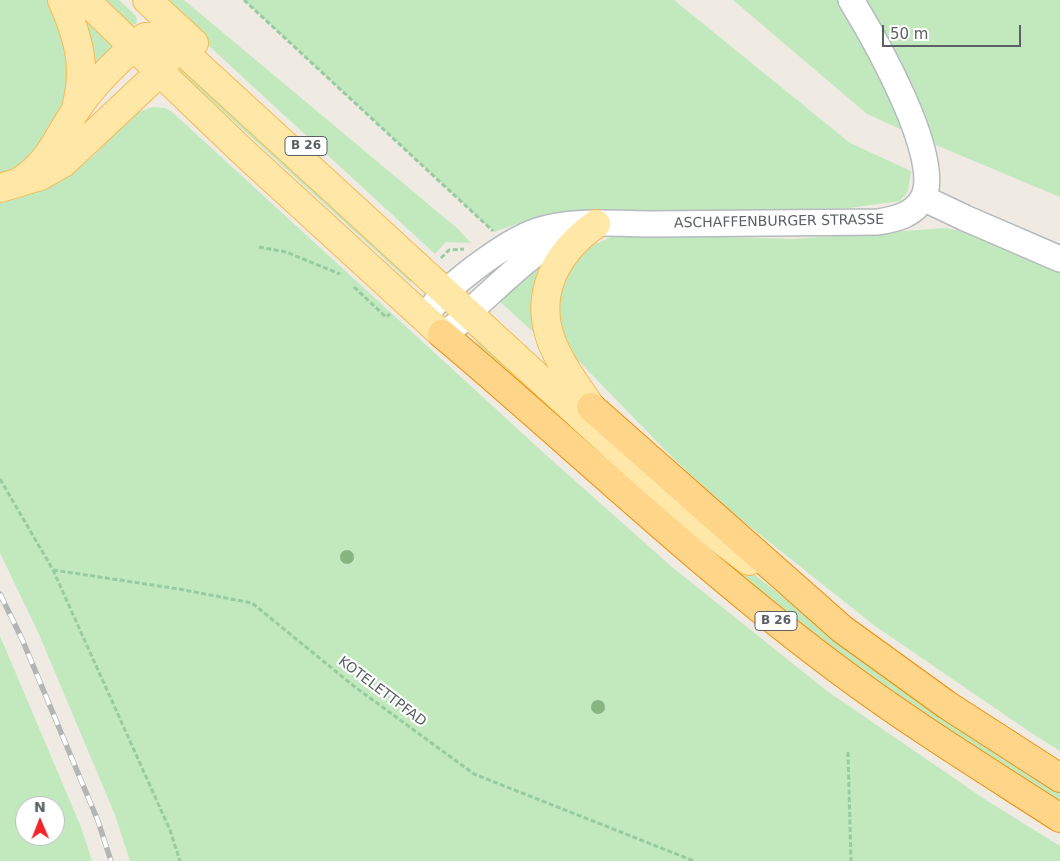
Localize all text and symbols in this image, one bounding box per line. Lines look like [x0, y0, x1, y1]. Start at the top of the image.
scale bar [885, 15, 1024, 47]
text: 50 m [890, 25, 928, 43]
road number: B 26 [285, 136, 327, 156]
street label: ASCHAFFENBURGER STRASSE [674, 212, 884, 232]
road number: B 26 [755, 612, 797, 630]
street label: KOTELETTPFAD [335, 653, 429, 731]
north arrow [15, 796, 65, 846]
text: N [34, 799, 46, 815]

